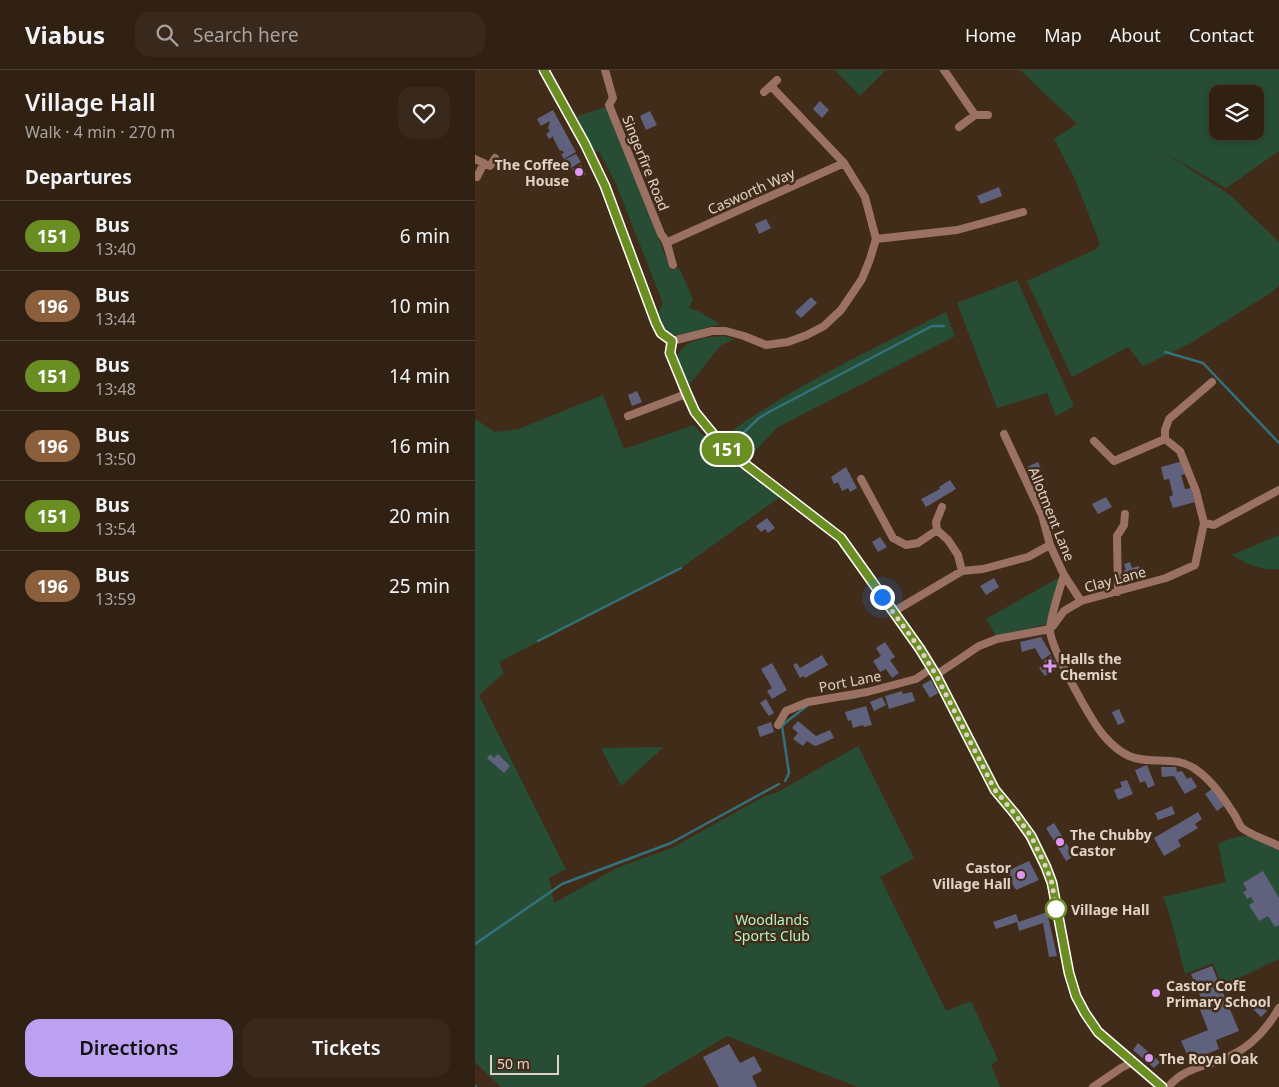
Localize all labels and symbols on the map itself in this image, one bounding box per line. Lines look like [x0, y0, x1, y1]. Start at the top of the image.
street label: Singerfire Road [618, 112, 674, 214]
place label: The Coffee House [495, 155, 569, 190]
street label: Casworth Way [704, 163, 798, 219]
marker: The Coffee House [573, 166, 585, 178]
line badge: 151 [698, 433, 756, 465]
street label: Allotment Lane [1025, 464, 1080, 564]
street label: Clay Lane [1082, 562, 1148, 596]
your location [870, 585, 895, 610]
place label: Halls the Chemist [1060, 649, 1122, 684]
marker: Halls the Chemist [1044, 660, 1056, 672]
street label: Port Lane [817, 666, 883, 696]
place label: The Chubby Castor [1070, 825, 1152, 860]
marker: The Chubby Castor [1054, 836, 1066, 848]
place label: Castor Village Hall [933, 858, 1012, 893]
marker: Castor Village Hall [1015, 869, 1027, 881]
marker: Village Hall [1045, 898, 1067, 920]
place label: Village Hall [1071, 900, 1149, 919]
park label: Woodlands Sports Club [734, 910, 810, 945]
place label: Castor CofE Primary School [1166, 976, 1271, 1011]
marker: Castor CofE Primary School [1150, 987, 1162, 999]
place label: The Royal Oak [1159, 1049, 1258, 1068]
scale bar [490, 1052, 559, 1075]
marker: The Royal Oak [1143, 1052, 1155, 1064]

